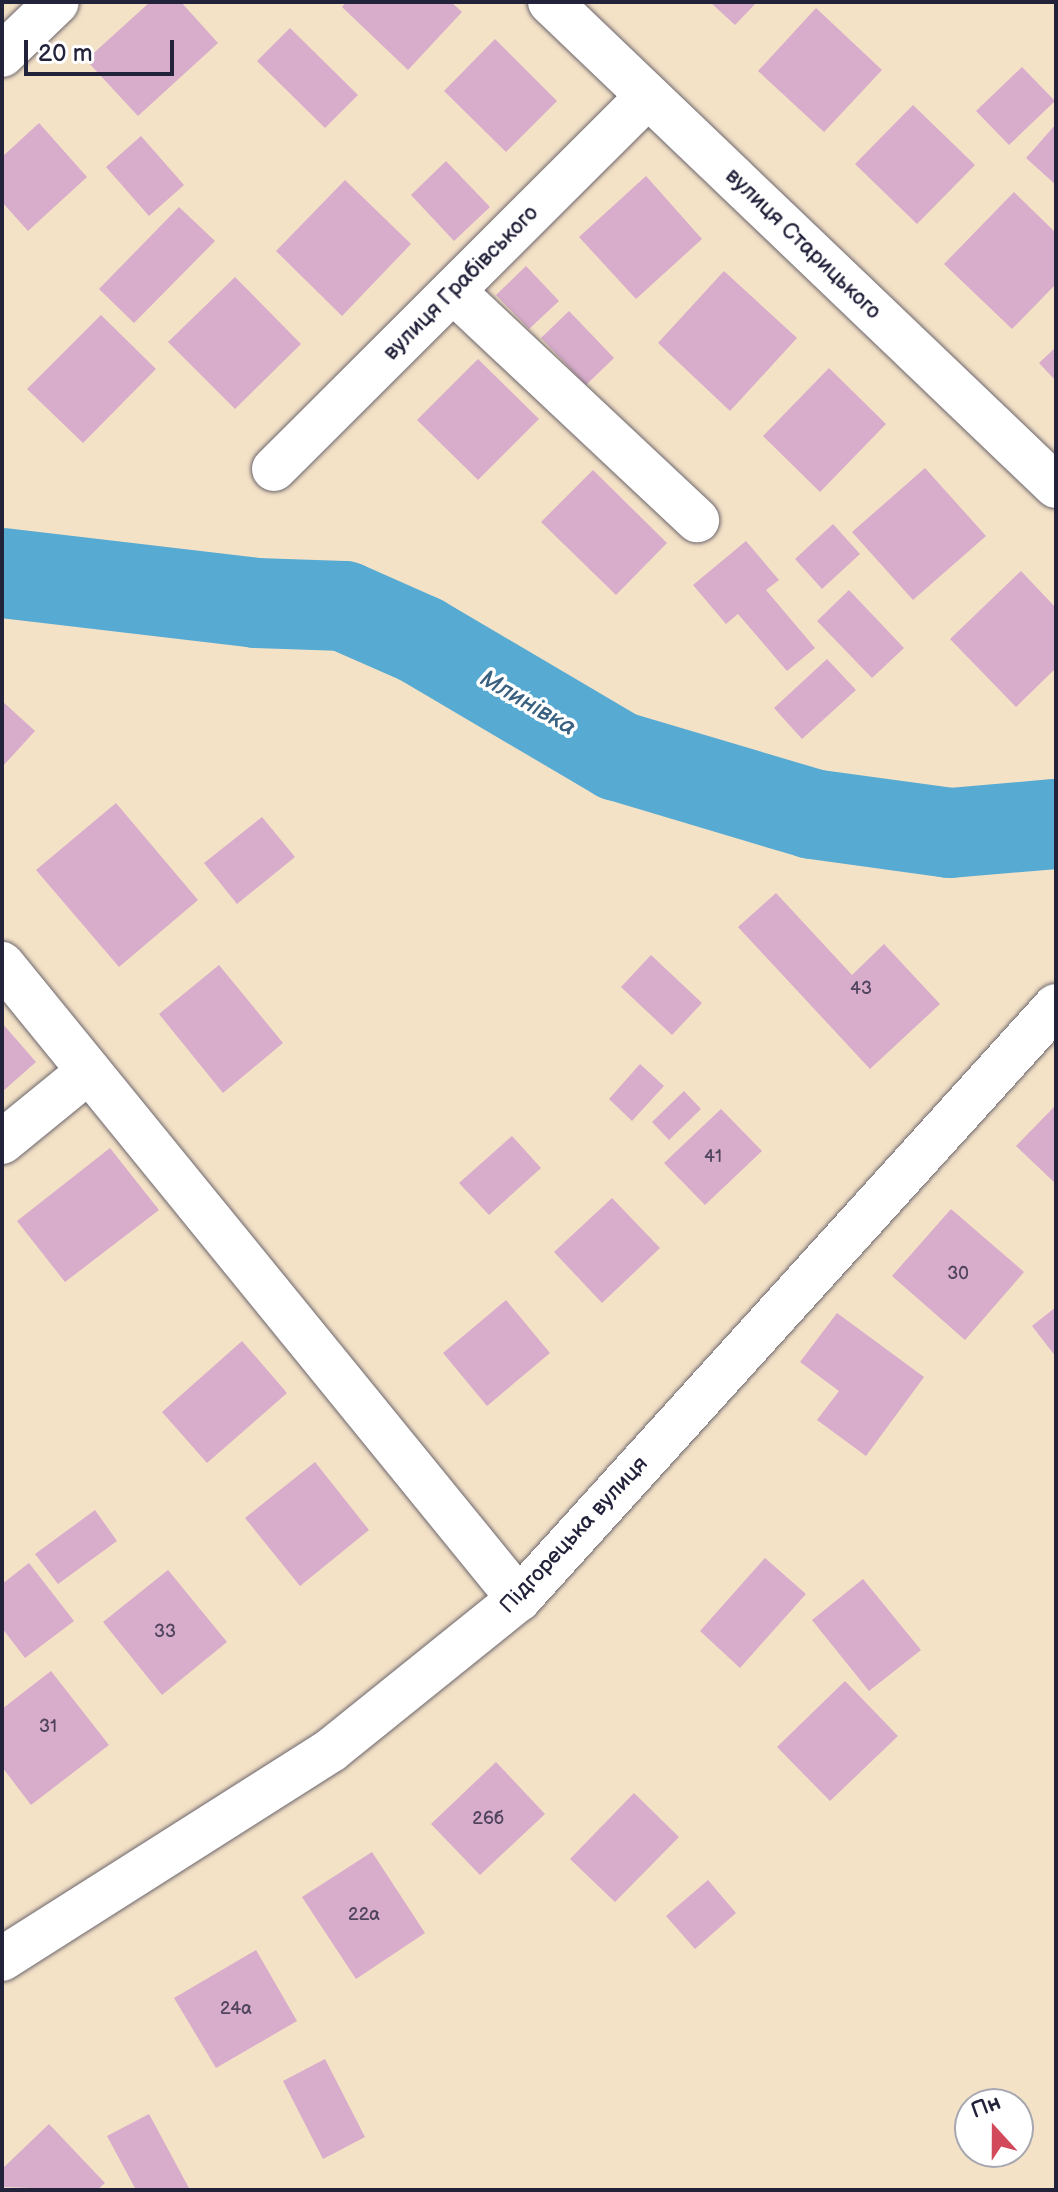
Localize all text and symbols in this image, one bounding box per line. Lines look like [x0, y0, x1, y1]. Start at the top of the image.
scale bar [28, 24, 178, 74]
text: 20 m [38, 39, 93, 68]
street label: вулиця Старицького [720, 163, 886, 325]
street label: вулиця Грабівського [378, 200, 544, 366]
water label: Млинівка [475, 664, 581, 742]
house number: 43 [850, 978, 872, 1000]
house number: 41 [704, 1146, 722, 1168]
house number: 30 [947, 1263, 969, 1285]
street label: Підгорецька вулиця [494, 1451, 654, 1619]
house number: 33 [154, 1621, 176, 1643]
house number: 31 [39, 1716, 57, 1738]
house number: 26б [472, 1808, 504, 1830]
house number: 22а [348, 1904, 380, 1926]
house number: 24а [220, 1998, 252, 2020]
north arrow [954, 2088, 1034, 2168]
text: Пн [967, 2089, 1004, 2125]

